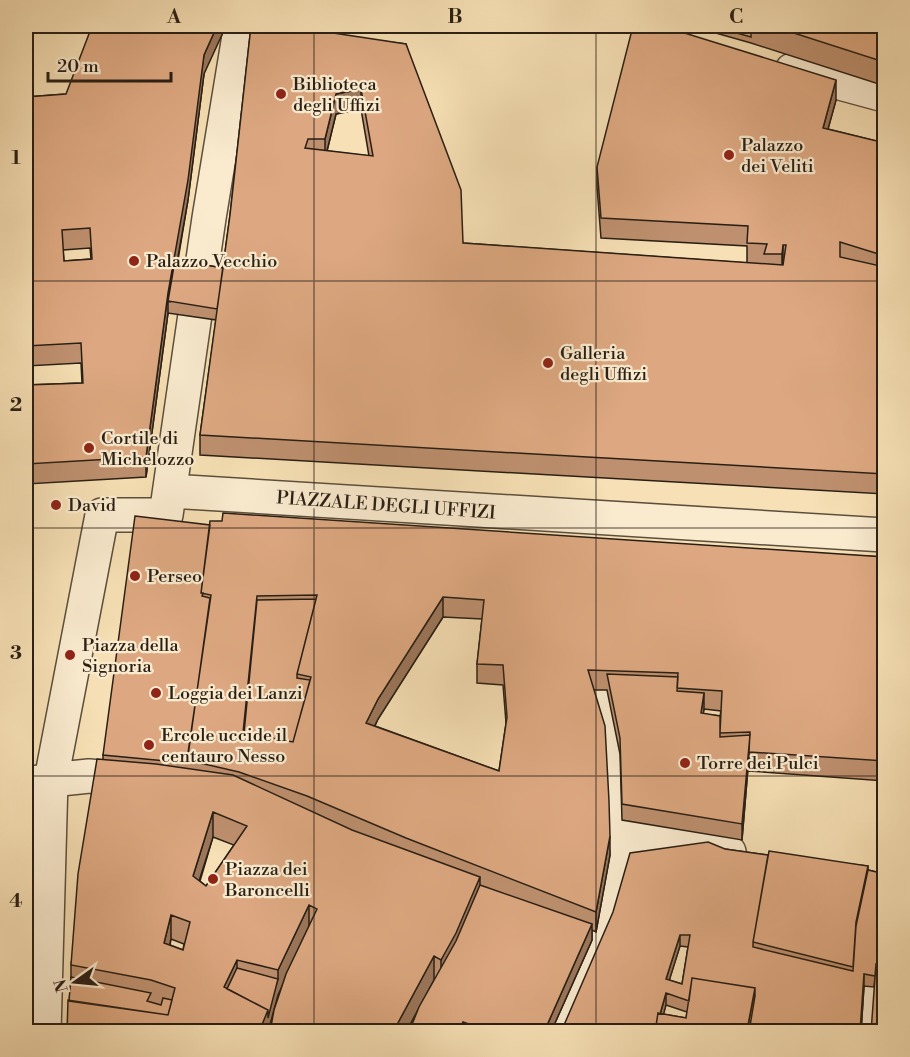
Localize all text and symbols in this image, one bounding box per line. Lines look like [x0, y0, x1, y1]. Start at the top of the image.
text: A [166, 5, 182, 30]
text: B [447, 5, 463, 30]
text: C [729, 5, 743, 30]
scale bar [48, 45, 171, 83]
text: 20 m [57, 55, 99, 78]
place label: Biblioteca degli Uffizi [292, 73, 380, 117]
marker: Biblioteca degli Uffizi [274, 87, 288, 101]
place label: Palazzo dei Veliti [741, 134, 814, 178]
text: 1 [11, 146, 21, 171]
marker: Palazzo dei Veliti [722, 148, 736, 162]
place label: Palazzo Vecchio [146, 250, 277, 273]
marker: Palazzo Vecchio [127, 254, 141, 268]
place label: Galleria degli Uffizi [560, 342, 647, 386]
marker: Galleria degli Uffizi [541, 356, 555, 370]
text: 2 [10, 393, 22, 418]
place label: Cortile di Michelozzo [101, 427, 194, 471]
marker: Cortile di Michelozzo [82, 441, 96, 455]
street label: PIAZZALE DEGLI UFFIZI [276, 486, 497, 525]
place label: David [68, 494, 117, 517]
marker: David [49, 498, 63, 512]
place label: Perseo [147, 565, 202, 588]
marker: Perseo [128, 569, 142, 583]
place label: Piazza della Signoria [82, 634, 179, 678]
text: 3 [10, 641, 22, 666]
marker: Piazza della Signoria [63, 648, 77, 662]
place label: Loggia dei Lanzi [168, 682, 303, 705]
marker: Loggia dei Lanzi [149, 686, 163, 700]
place label: Ercole uccide il centauro Nesso [161, 724, 288, 768]
marker: Ercole uccide il centauro Nesso [142, 738, 156, 752]
place label: Torre dei Pulci [697, 752, 819, 775]
marker: Torre dei Pulci [678, 756, 692, 770]
place label: Piazza dei Baroncelli [224, 858, 310, 902]
marker: Piazza dei Baroncelli [206, 872, 220, 886]
text: 4 [9, 889, 23, 914]
north arrow [45, 952, 105, 1012]
text: N [50, 977, 73, 994]

